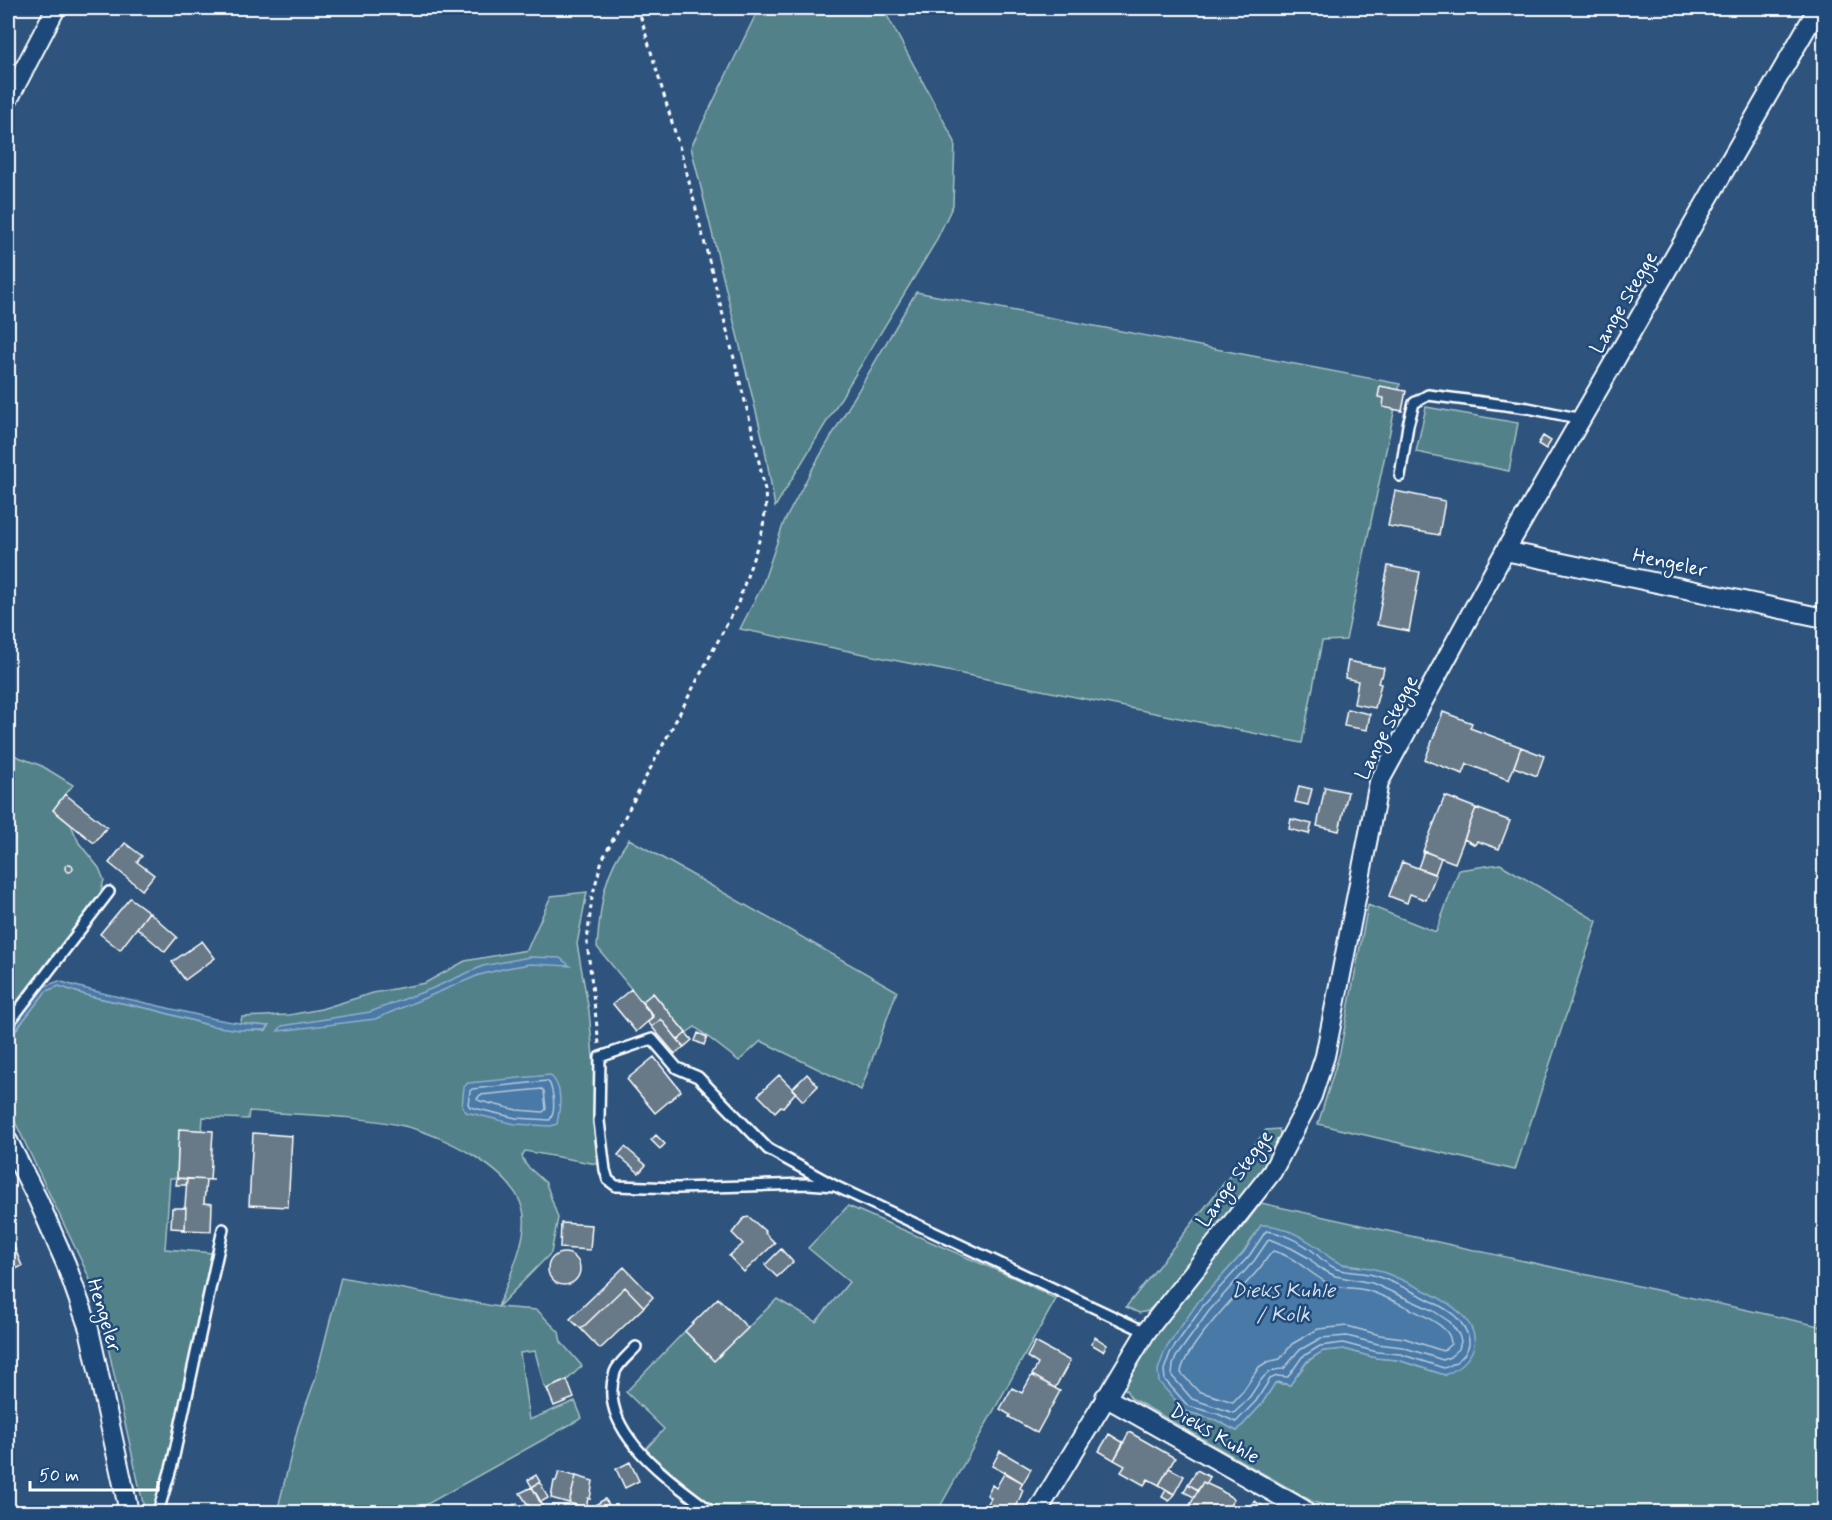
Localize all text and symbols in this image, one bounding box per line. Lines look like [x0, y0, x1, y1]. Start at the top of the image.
street label: Lange Stegge [1584, 246, 1666, 360]
street label: Hengeler [1630, 542, 1710, 586]
street label: Lange Stegge [1349, 670, 1426, 785]
street label: Lange Stegge [1191, 1125, 1281, 1234]
street label: Hengeler [79, 1276, 128, 1356]
water label: Dieks Kuhle / Kolk [1231, 1277, 1337, 1329]
street label: Dieks Kuhle [1164, 1398, 1264, 1471]
scale bar [30, 1454, 158, 1492]
text: 50 m [39, 1464, 79, 1488]

